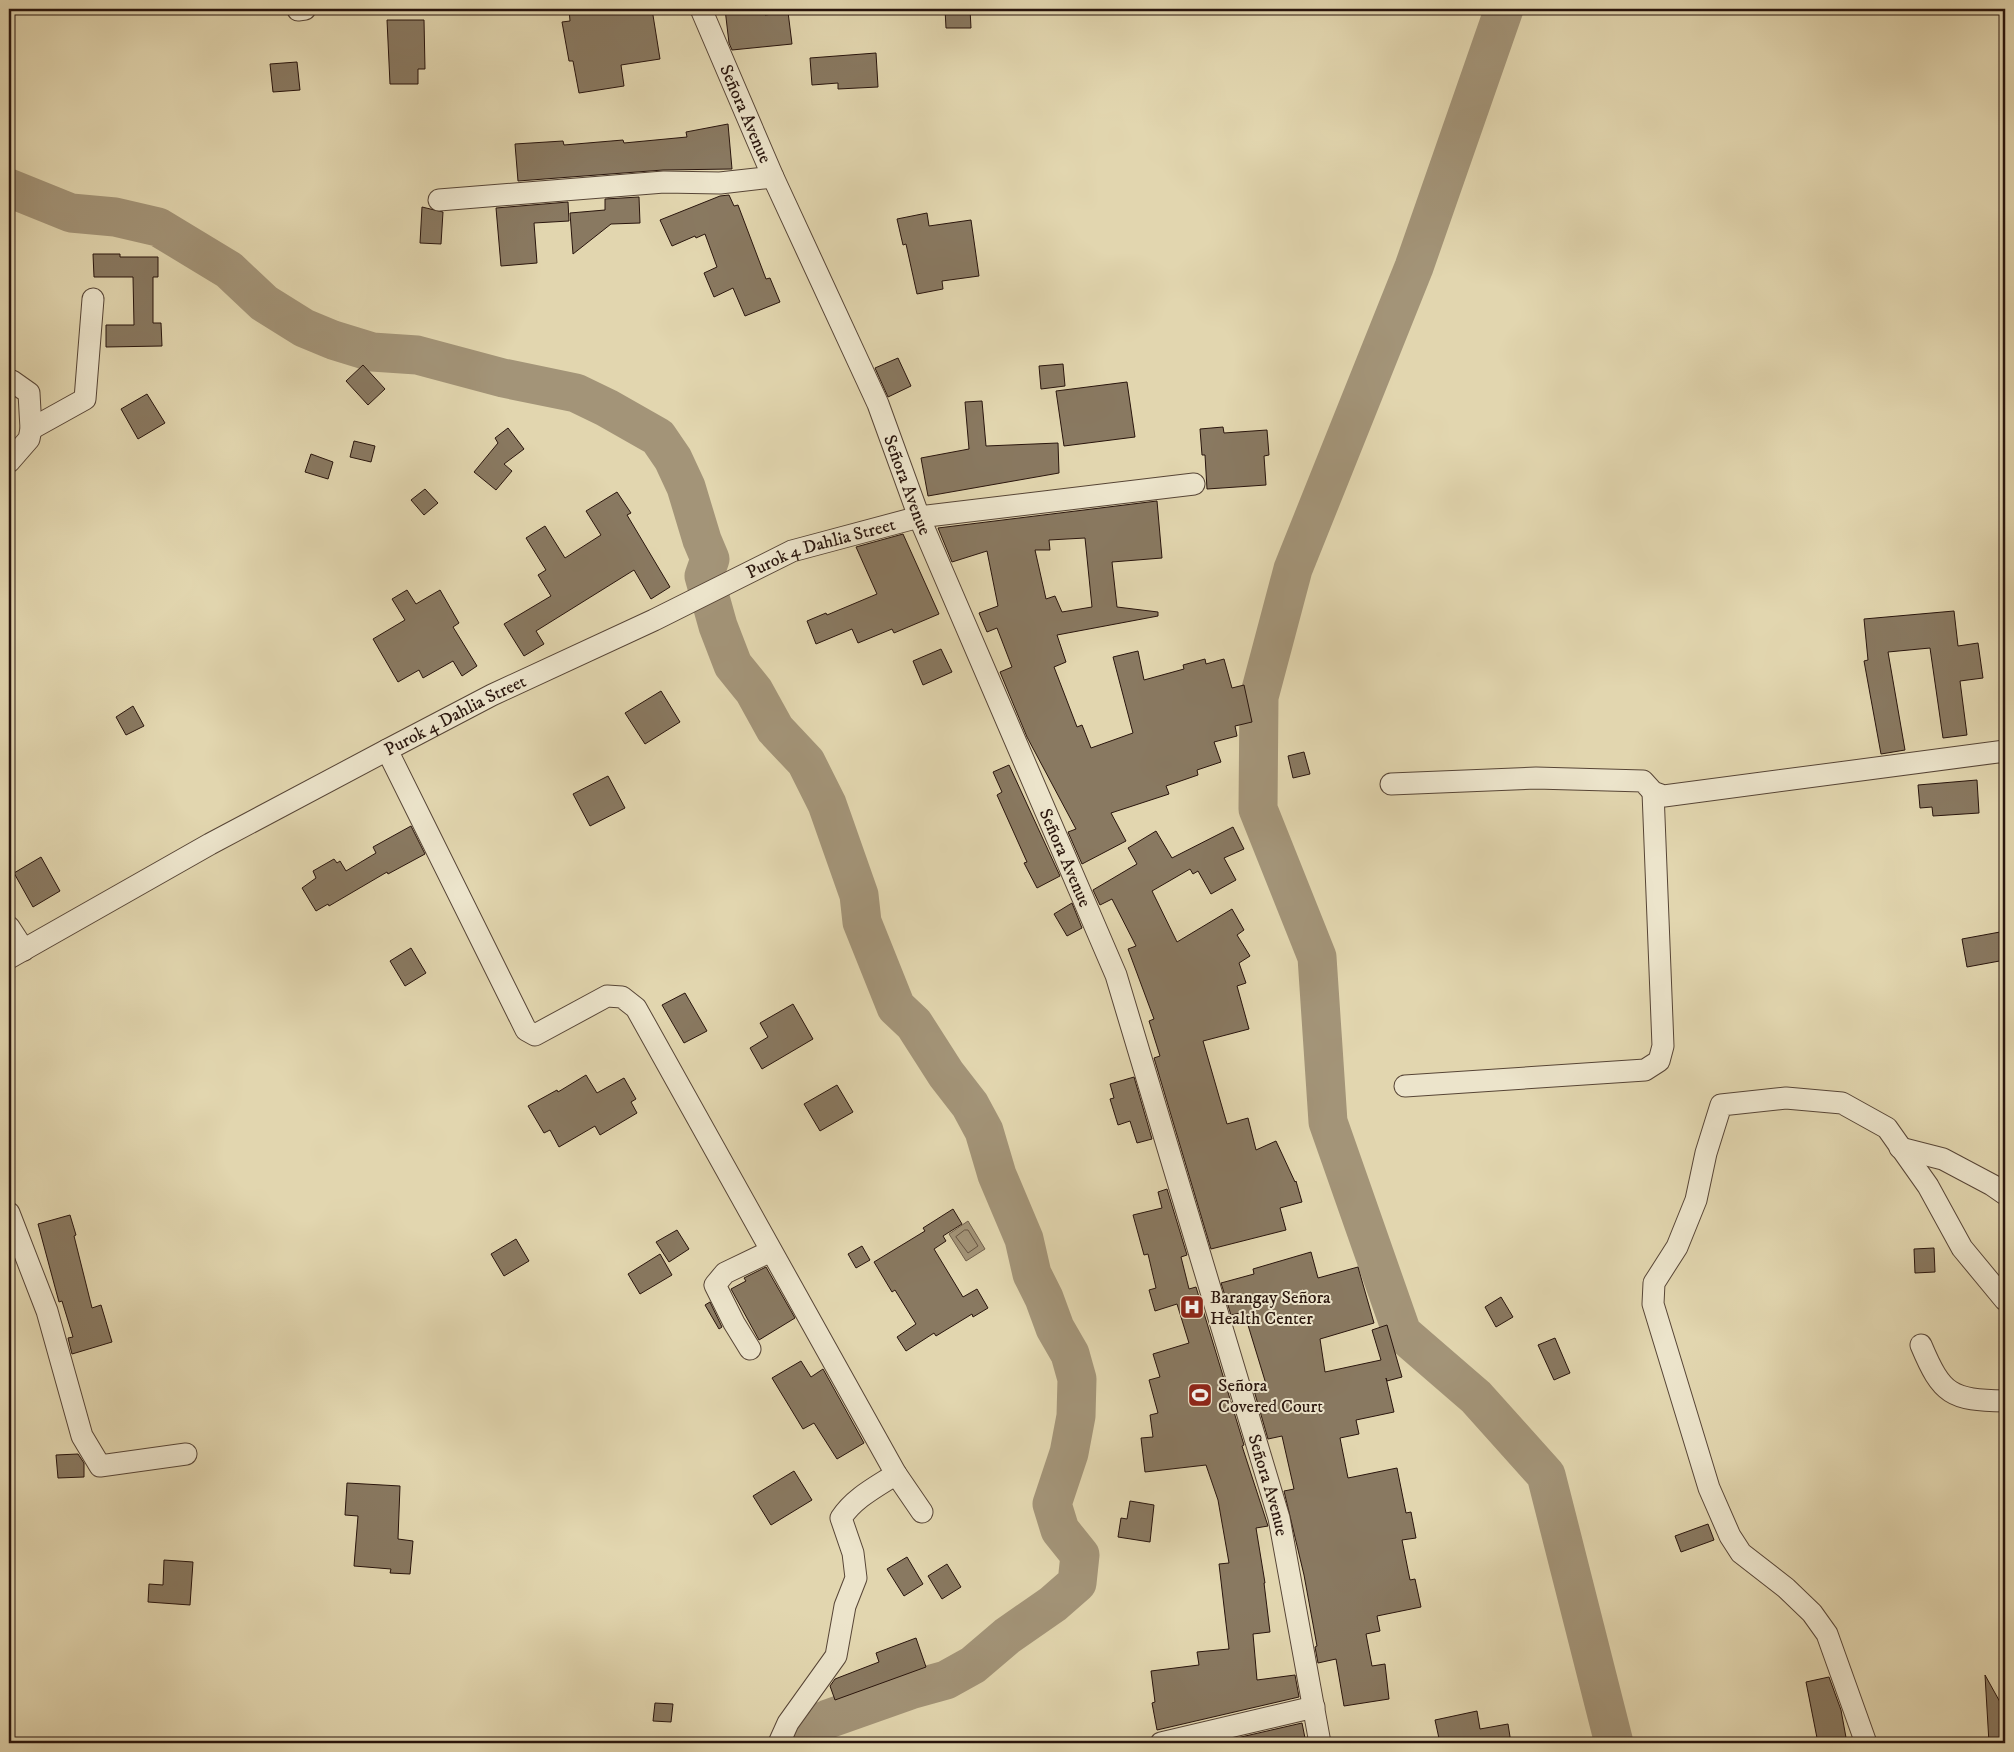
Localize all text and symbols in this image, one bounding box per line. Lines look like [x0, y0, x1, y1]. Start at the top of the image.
street label: Señora Avenue [714, 62, 776, 167]
street label: Señora Avenue [878, 432, 935, 539]
street label: Purok 4 Dahlia Street [743, 514, 898, 584]
street label: Purok 4 Dahlia Street [381, 671, 530, 761]
street label: Señora Avenue [1034, 805, 1096, 911]
place label: Barangay Señora Health Center [1210, 1287, 1331, 1330]
hospital icon: Barangay Señora Health Center [1179, 1294, 1205, 1320]
place label: Señora Covered Court [1218, 1375, 1323, 1418]
sports icon: Señora Covered Court [1187, 1382, 1213, 1408]
street label: Señora Avenue [1242, 1432, 1292, 1538]

